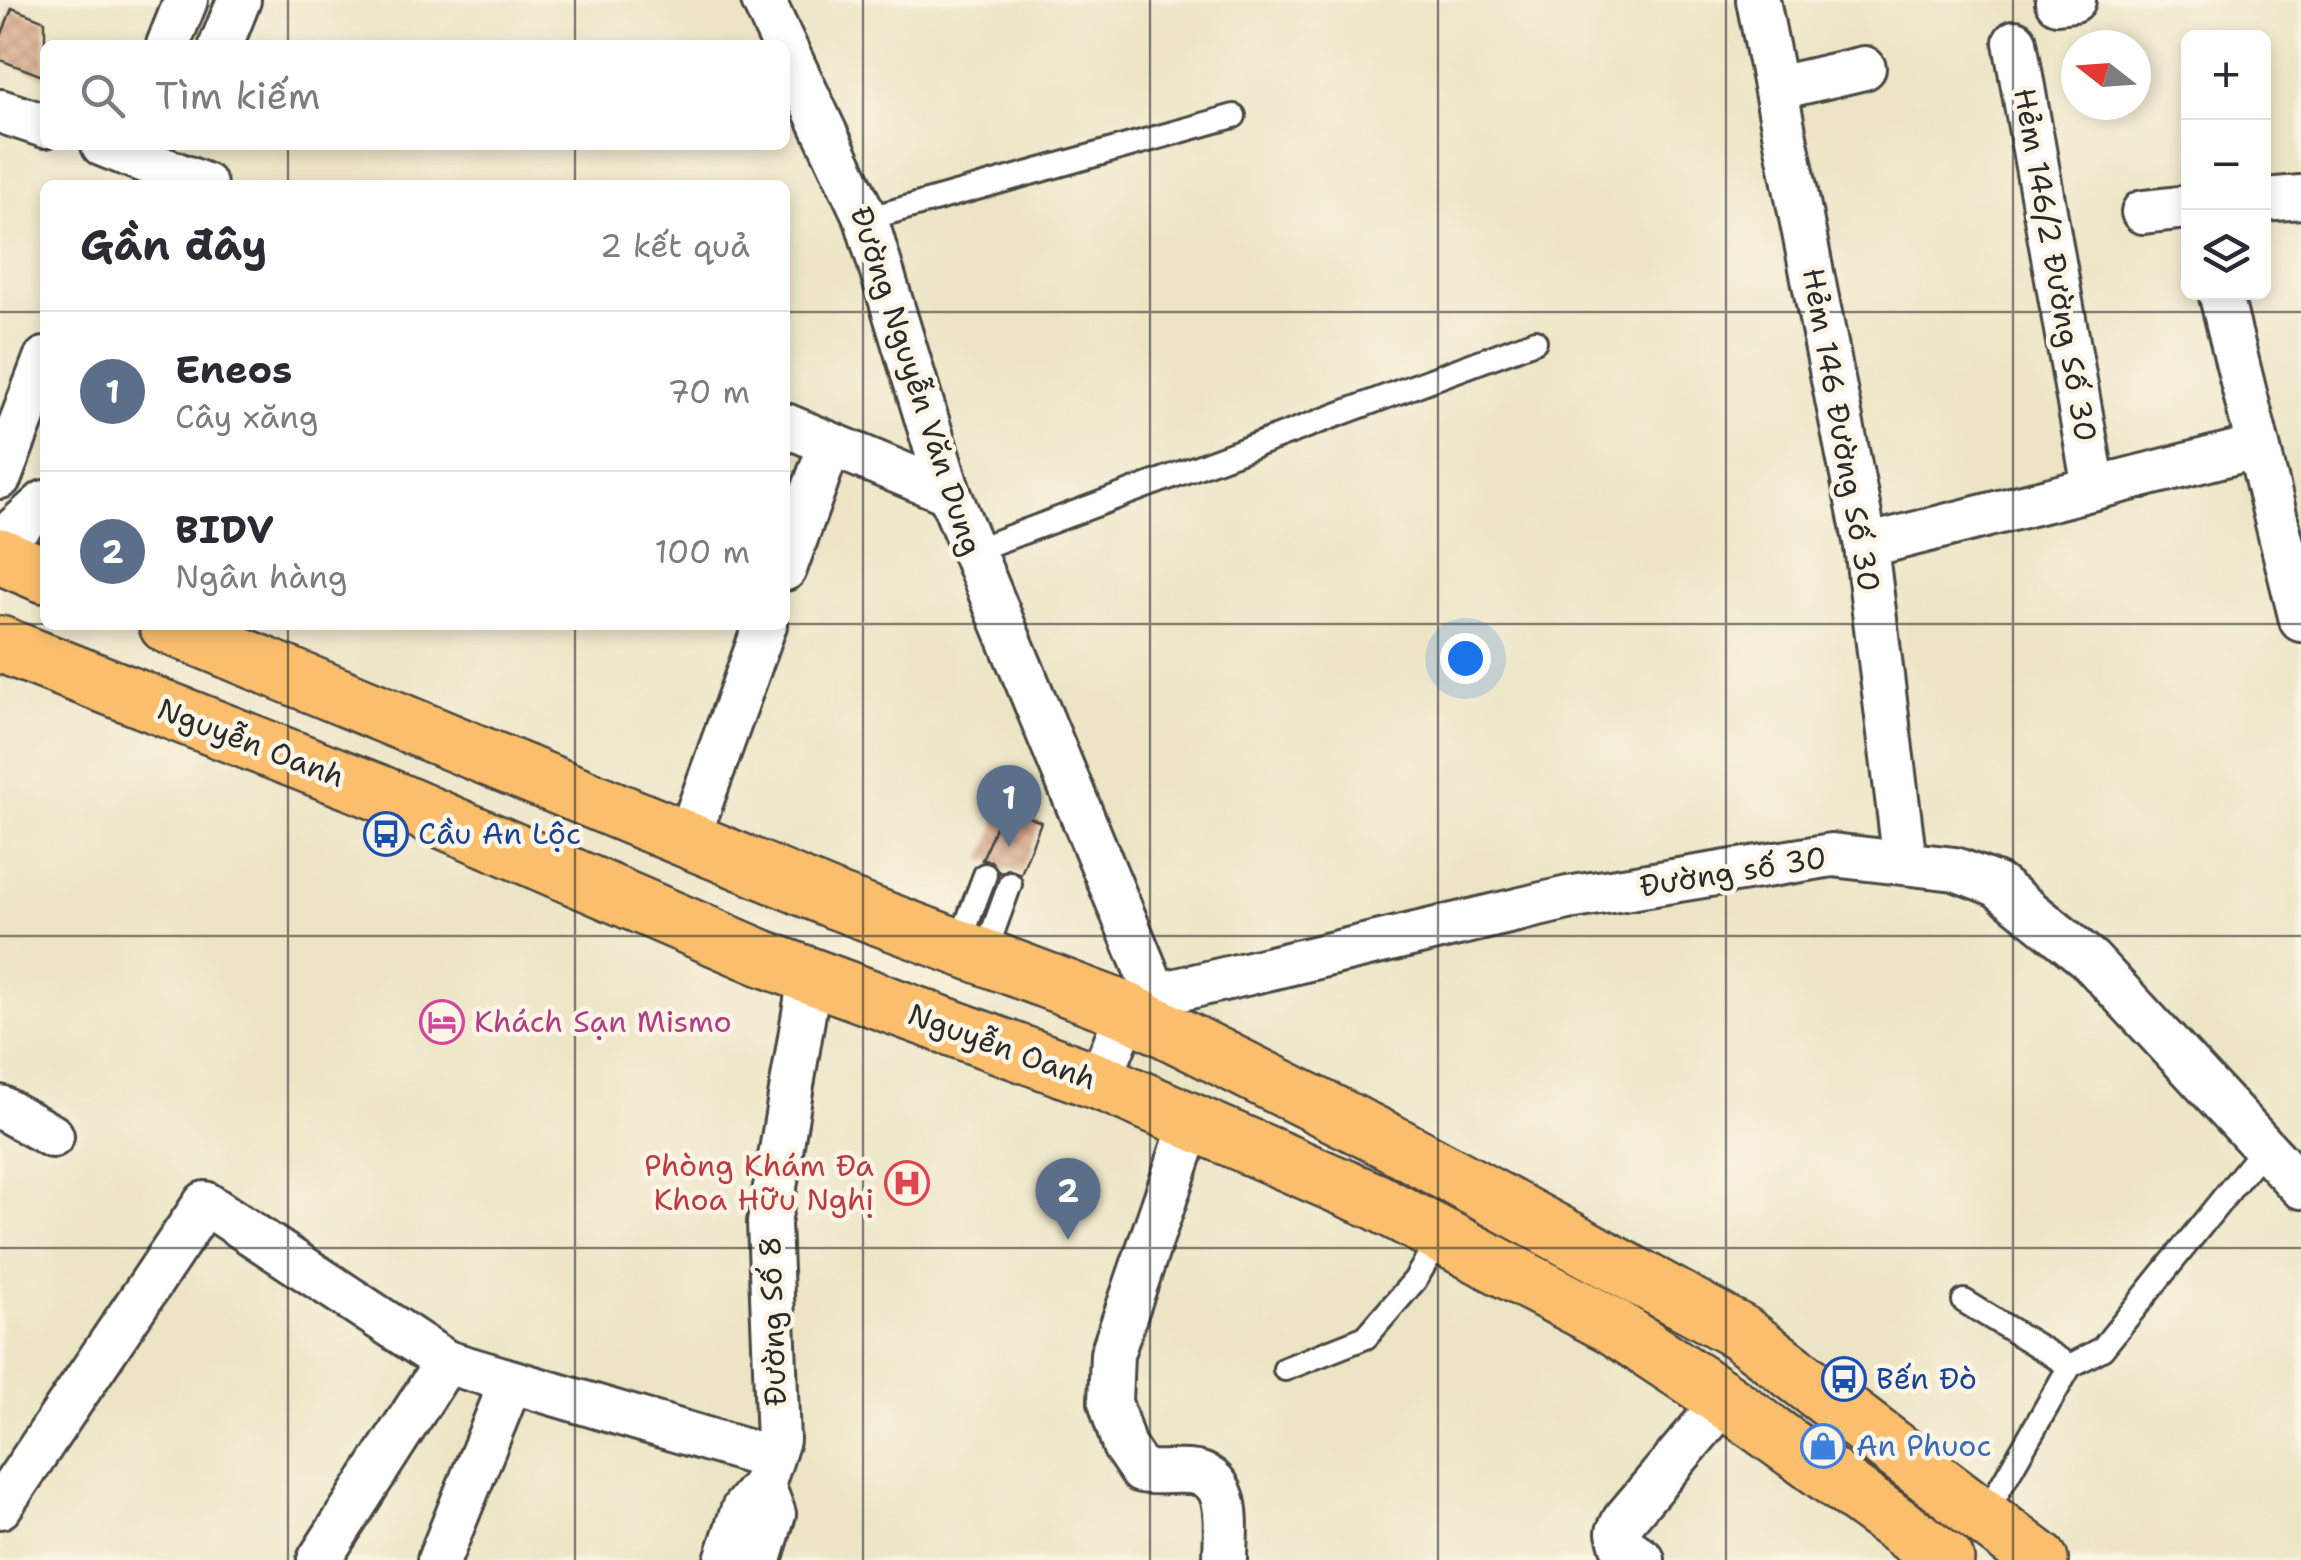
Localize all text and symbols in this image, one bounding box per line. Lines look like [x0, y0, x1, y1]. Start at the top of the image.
north arrow [2061, 30, 2151, 120]
map controls [2181, 30, 2271, 300]
button: + [2181, 30, 2271, 120]
search box [40, 40, 790, 150]
icon: search [75, 68, 130, 123]
text: Tìm kiếm [155, 70, 320, 121]
street label: Hẻm 146/2 Đường Số 30 [2004, 85, 2107, 445]
button: − [2181, 120, 2271, 210]
street label: Đường Nguyễn Văn Dung [841, 201, 992, 561]
button: layers [2181, 210, 2271, 300]
text: Gần đây [80, 217, 267, 273]
text: 2 kết quả [600, 224, 750, 267]
street label: Hẻm 146 Đường Số 30 [1793, 265, 1890, 595]
text: Eneos [175, 344, 292, 395]
text: 1 [105, 370, 120, 413]
text: 70 m [667, 370, 750, 413]
text: Cây xăng [175, 395, 318, 438]
text: BIDV [175, 504, 273, 555]
text: 2 [101, 530, 124, 573]
text: 100 m [654, 530, 750, 573]
text: Ngân hàng [175, 555, 347, 598]
your location [1440, 633, 1491, 684]
street label: Nguyễn Oanh [152, 688, 351, 797]
pin: 1 [976, 764, 1042, 847]
bus stop icon: Cầu An Lộc [363, 811, 409, 857]
place label: Cầu An Lộc [418, 813, 581, 854]
street label: Đường số 30 [1637, 837, 1829, 907]
street label: Nguyễn Oanh [902, 993, 1102, 1100]
hotel icon: Khách Sạn Mismo [419, 999, 465, 1045]
place label: Khách Sạn Mismo [474, 1001, 732, 1042]
place label: Phòng Khám Đa Khoa Hữu Nghị [644, 1145, 874, 1220]
pin: 2 [1036, 1158, 1100, 1240]
hospital icon: Phòng Khám Đa Khoa Hữu Nghị [884, 1160, 930, 1206]
street label: Đường Số 8 [749, 1235, 796, 1407]
bus stop icon: Bến Đò [1821, 1356, 1867, 1402]
place label: Bến Đò [1876, 1358, 1977, 1399]
shop icon: An Phuoc [1800, 1423, 1846, 1469]
place label: An Phuoc [1856, 1425, 1992, 1466]

